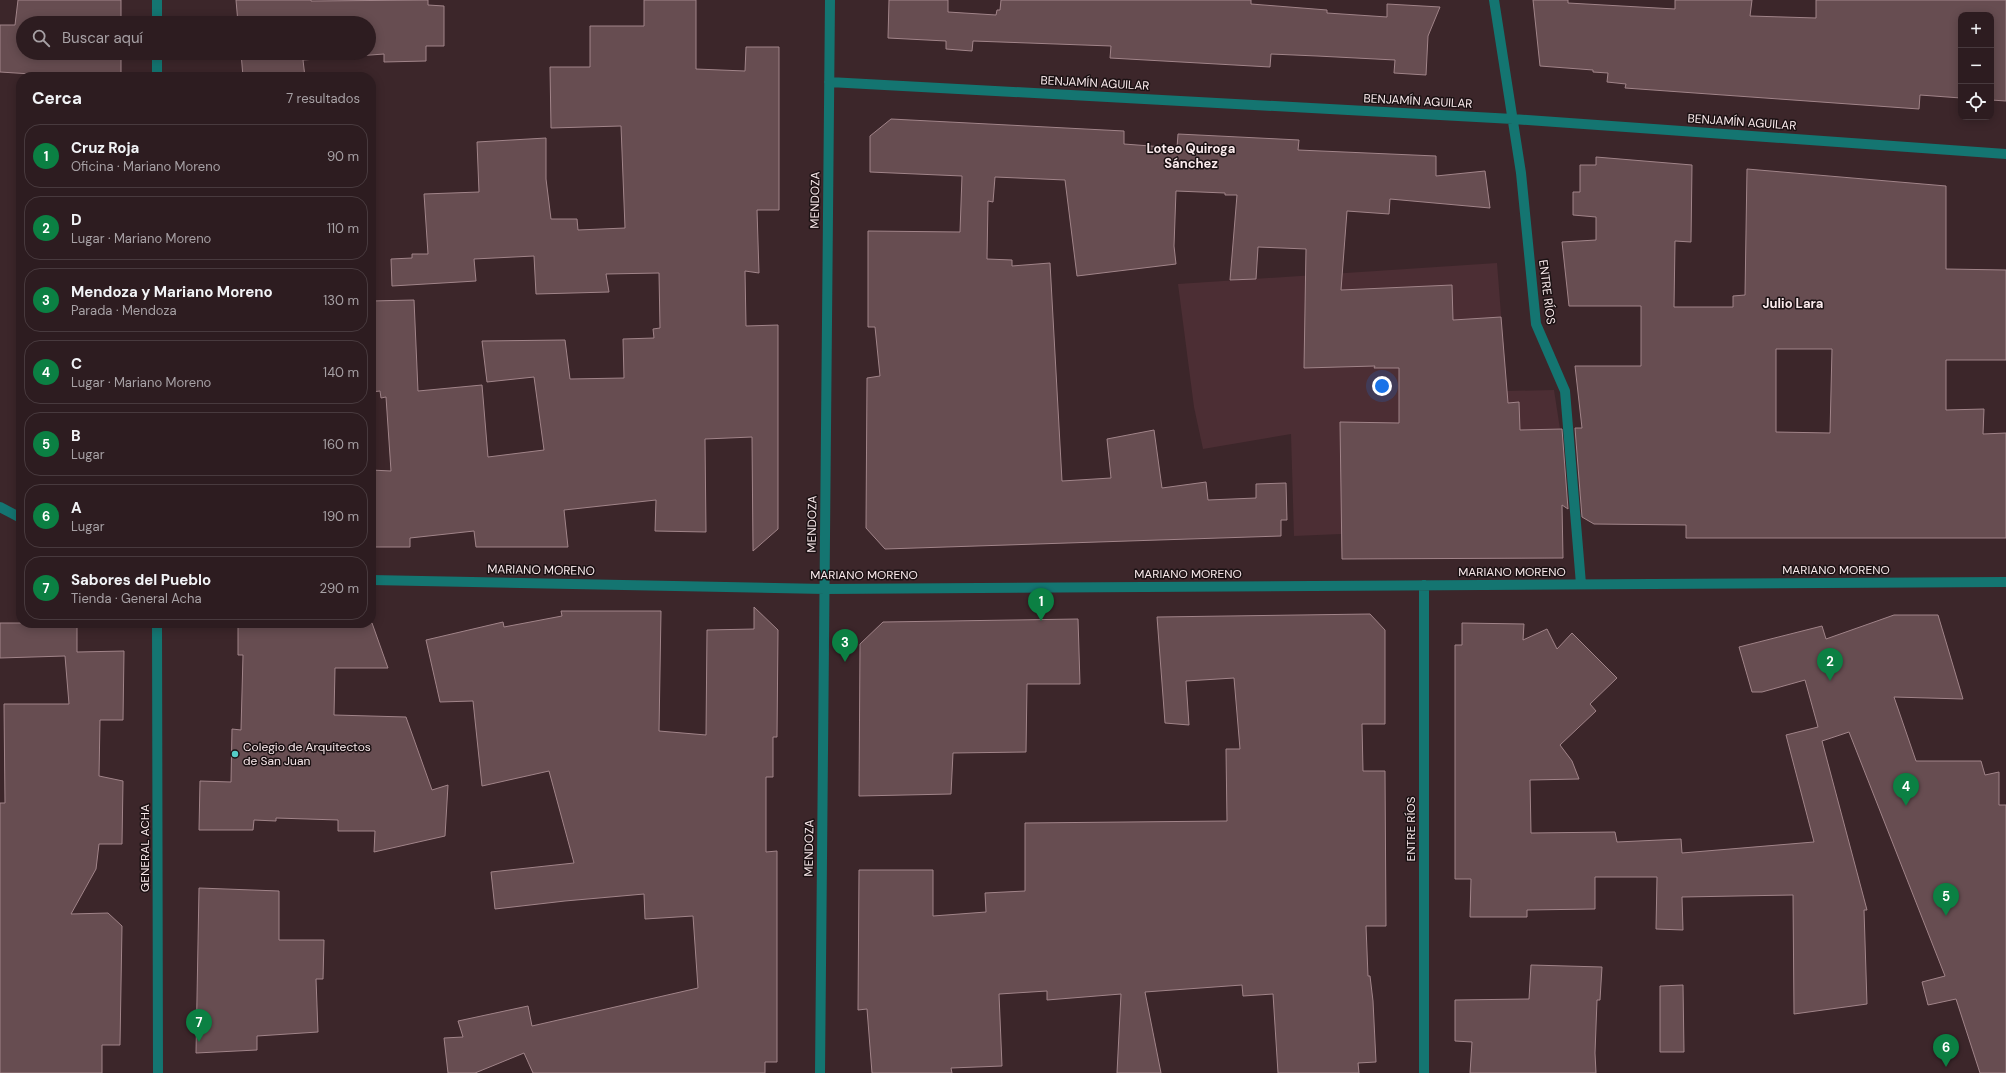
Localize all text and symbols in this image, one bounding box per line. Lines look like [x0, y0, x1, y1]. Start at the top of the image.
map controls [1958, 12, 1994, 120]
button: + [1958, 12, 1994, 48]
search box [16, 16, 376, 60]
icon: search [30, 27, 52, 49]
text: Buscar aquí [62, 28, 143, 48]
button: − [1958, 48, 1994, 84]
street label: BENJAMÍN AGUILAR [1040, 72, 1150, 94]
button: locate [1958, 84, 1994, 120]
text: Cerca [32, 87, 82, 109]
text: 7 resultados [286, 90, 360, 107]
street label: BENJAMÍN AGUILAR [1363, 90, 1473, 112]
street label: BENJAMÍN AGUILAR [1687, 110, 1797, 134]
text: Cruz Roja [71, 138, 139, 158]
district label: Loteo Quiroga Sánchez [1147, 140, 1235, 172]
text: 1 [44, 148, 48, 165]
text: 90 m [327, 148, 359, 165]
text: Oficina · Mariano Moreno [71, 158, 220, 175]
street label: MENDOZA [807, 171, 823, 229]
text: D [71, 210, 82, 230]
text: 2 [42, 220, 50, 237]
text: 110 m [327, 220, 359, 237]
text: Lugar · Mariano Moreno [71, 230, 211, 247]
street label: ENTRE RÍOS [1535, 259, 1559, 325]
text: Mendoza y Mariano Moreno [71, 282, 273, 302]
text: 3 [42, 292, 50, 309]
text: 130 m [323, 292, 359, 309]
district label: Julio Lara [1763, 295, 1823, 312]
text: Parada · Mendoza [71, 302, 177, 319]
text: C [71, 354, 82, 374]
text: 4 [42, 364, 50, 381]
text: 140 m [323, 364, 359, 381]
text: Lugar · Mariano Moreno [71, 374, 211, 391]
your location [1372, 376, 1392, 396]
text: B [71, 426, 81, 446]
text: 5 [42, 436, 50, 453]
text: 160 m [323, 436, 359, 453]
text: Lugar [71, 446, 104, 463]
street label: MENDOZA [804, 495, 820, 553]
text: A [71, 498, 82, 518]
text: 6 [42, 508, 50, 525]
text: 190 m [323, 508, 359, 525]
text: Lugar [71, 518, 104, 535]
street label: MARIANO MORENO [487, 561, 595, 579]
street label: MARIANO MORENO [1782, 562, 1890, 578]
street label: MARIANO MORENO [1458, 564, 1566, 580]
street label: MARIANO MORENO [1134, 566, 1242, 582]
street label: MARIANO MORENO [810, 567, 918, 583]
text: Sabores del Pueblo [71, 570, 211, 590]
text: 7 [43, 580, 49, 597]
text: 290 m [320, 580, 359, 597]
pin: 1 [1028, 588, 1054, 621]
text: Tienda · General Acha [71, 590, 202, 607]
pin: 3 [832, 629, 858, 662]
pin: 2 [1817, 648, 1843, 681]
place label: Colegio de Arquitectos de San Juan [243, 739, 371, 769]
marker: Colegio de Arquitectos de San Juan [230, 749, 240, 759]
pin: 4 [1893, 773, 1919, 806]
street label: ENTRE RÍOS [1403, 796, 1419, 862]
street label: GENERAL ACHA [137, 804, 153, 892]
street label: MENDOZA [801, 819, 817, 877]
pin: 5 [1933, 883, 1959, 916]
pin: 7 [186, 1009, 212, 1042]
pin: 6 [1933, 1034, 1959, 1067]

